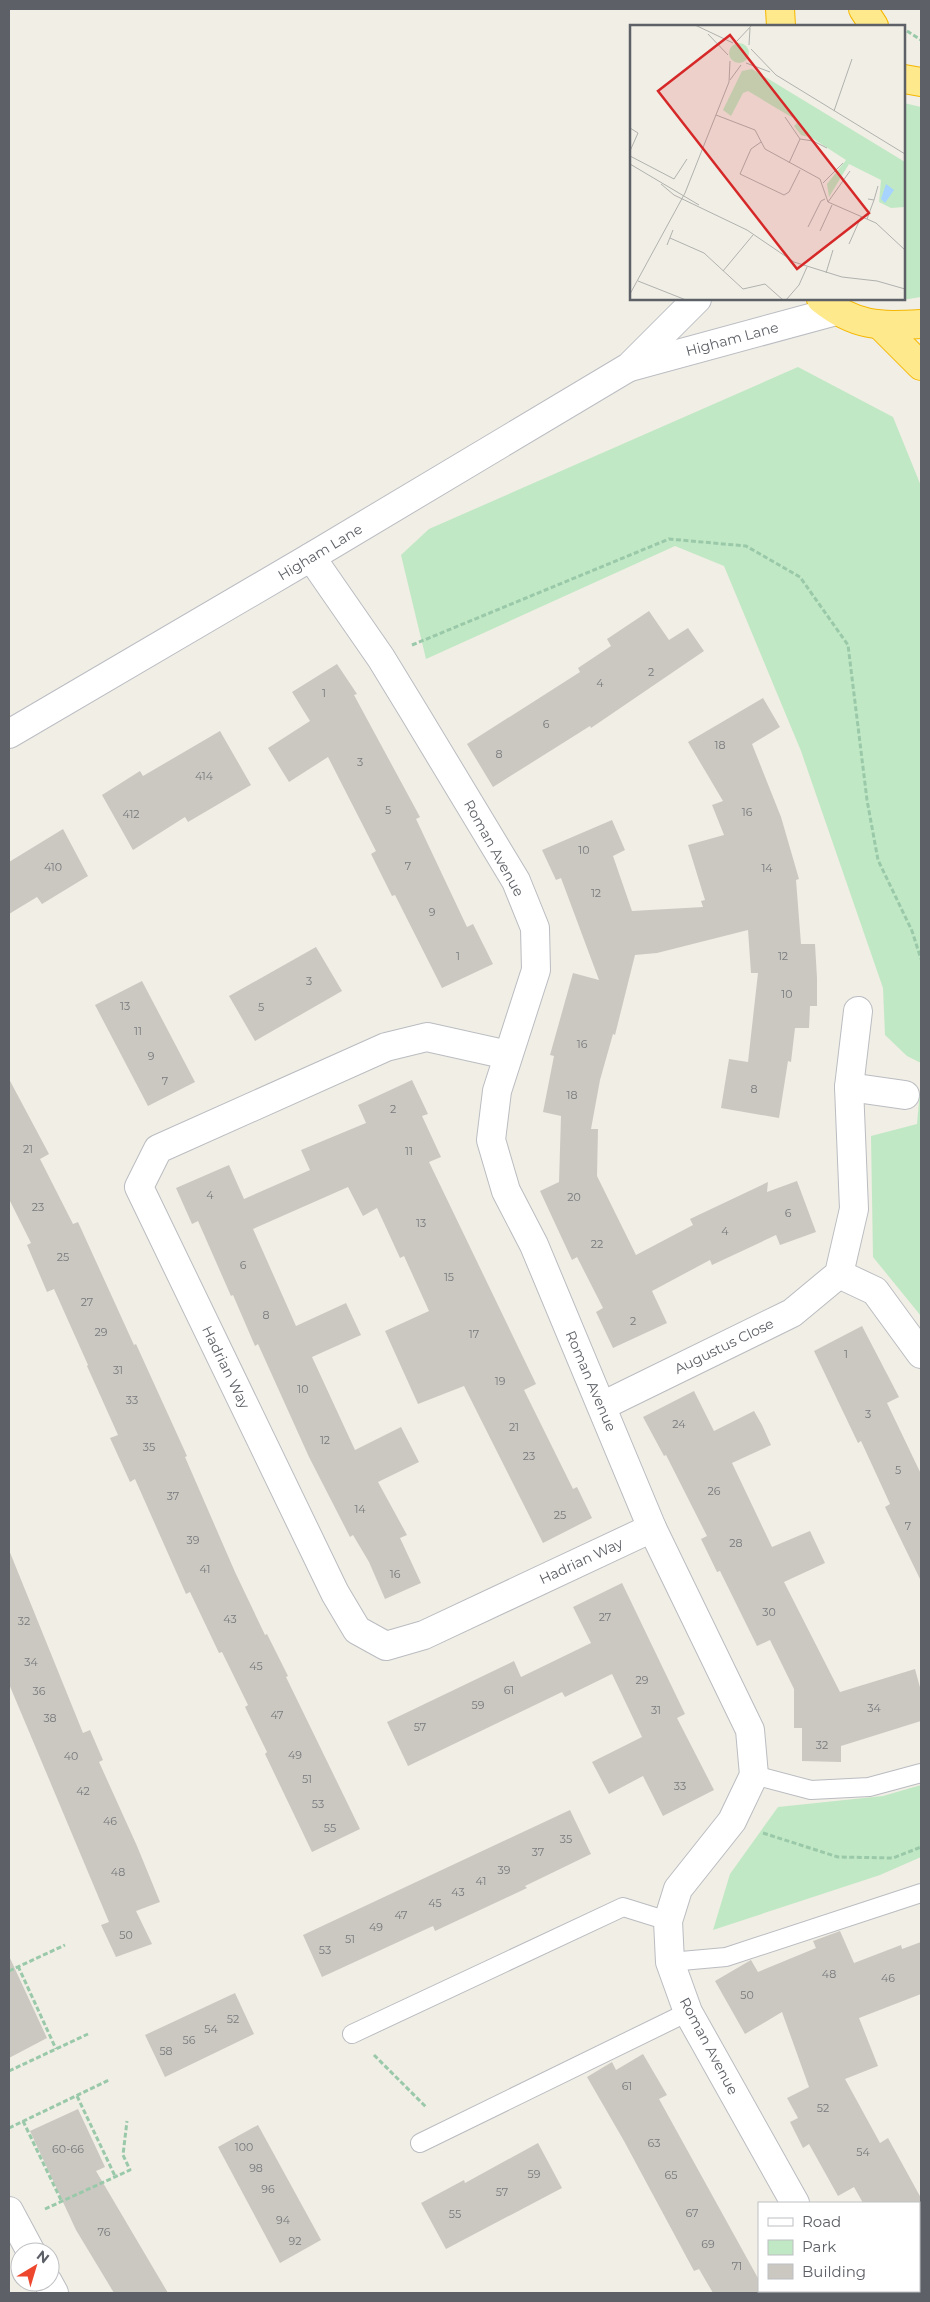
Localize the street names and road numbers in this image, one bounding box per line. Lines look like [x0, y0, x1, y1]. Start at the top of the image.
street label: Higham Lane [684, 318, 780, 360]
street label: Higham Lane [274, 520, 366, 584]
street label: Roman Avenue [460, 796, 528, 900]
street label: Augustus Close [671, 1314, 777, 1378]
street label: Hadrian Way [198, 1323, 254, 1412]
street label: Roman Avenue [562, 1328, 620, 1434]
street label: Hadrian Way [536, 1534, 626, 1588]
street label: Roman Avenue [676, 1994, 742, 2098]

